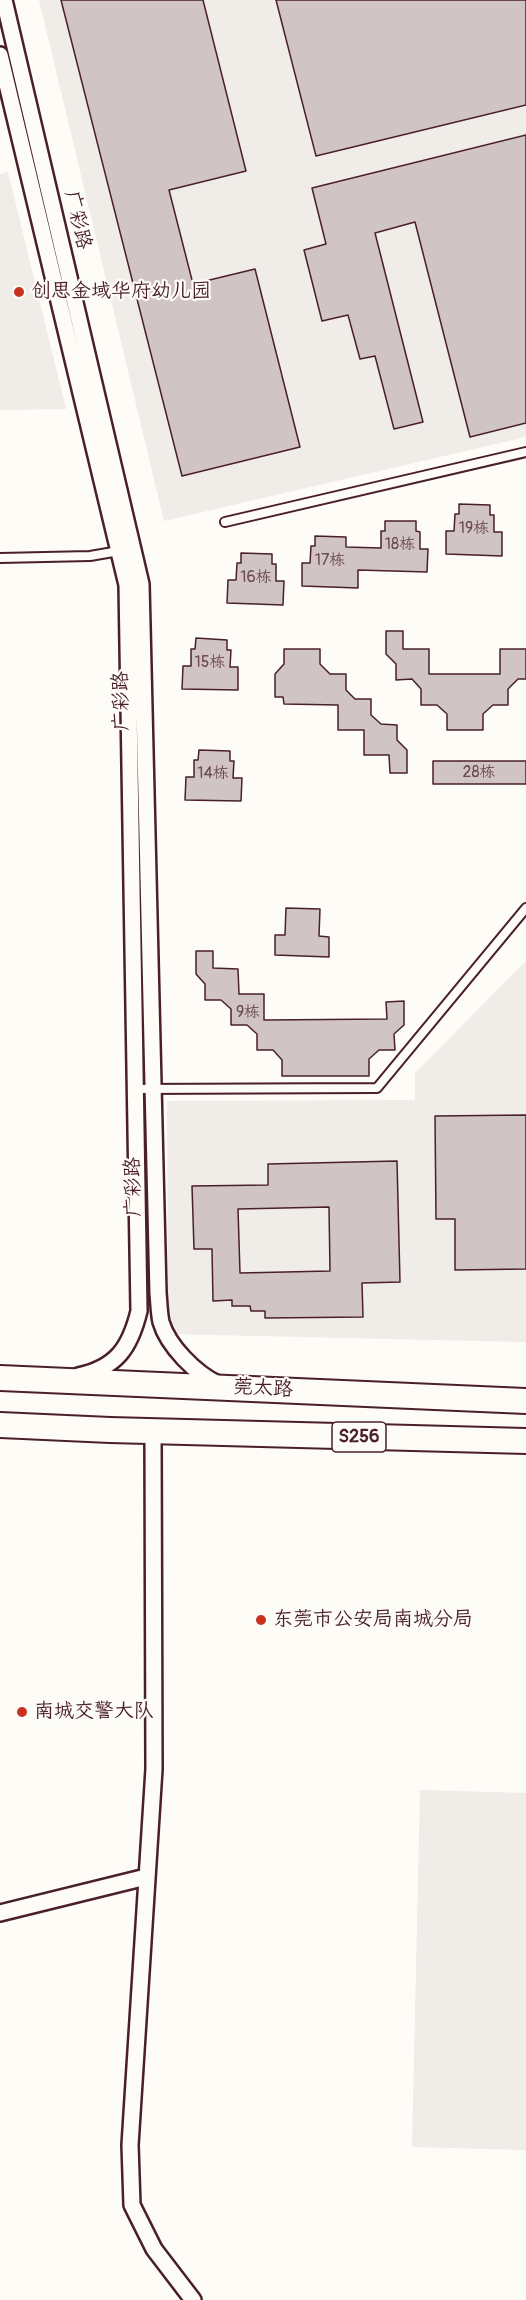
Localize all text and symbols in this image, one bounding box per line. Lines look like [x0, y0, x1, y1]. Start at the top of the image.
street label: 广彩路 [59, 188, 95, 252]
place label: 创思金域华府幼儿园 [31, 280, 211, 304]
marker: 创思金域华府幼儿园 [12, 285, 26, 299]
house number: 19栋 [459, 519, 489, 539]
house number: 18栋 [385, 535, 415, 555]
house number: 17栋 [315, 551, 345, 571]
house number: 16栋 [240, 568, 272, 588]
house number: 15栋 [195, 653, 225, 673]
street label: 广彩路 [109, 671, 135, 731]
house number: 28栋 [462, 763, 496, 783]
house number: 14栋 [197, 764, 229, 784]
house number: 9栋 [236, 1003, 260, 1023]
street label: 广彩路 [121, 1157, 147, 1217]
street label: 莞太路 [232, 1375, 294, 1403]
road number: S256 [332, 1422, 386, 1452]
place label: 东莞市公安局南城分局 [273, 1608, 473, 1632]
marker: 东莞市公安局南城分局 [254, 1613, 268, 1627]
place label: 南城交警大队 [34, 1700, 154, 1724]
marker: 南城交警大队 [15, 1705, 29, 1719]

